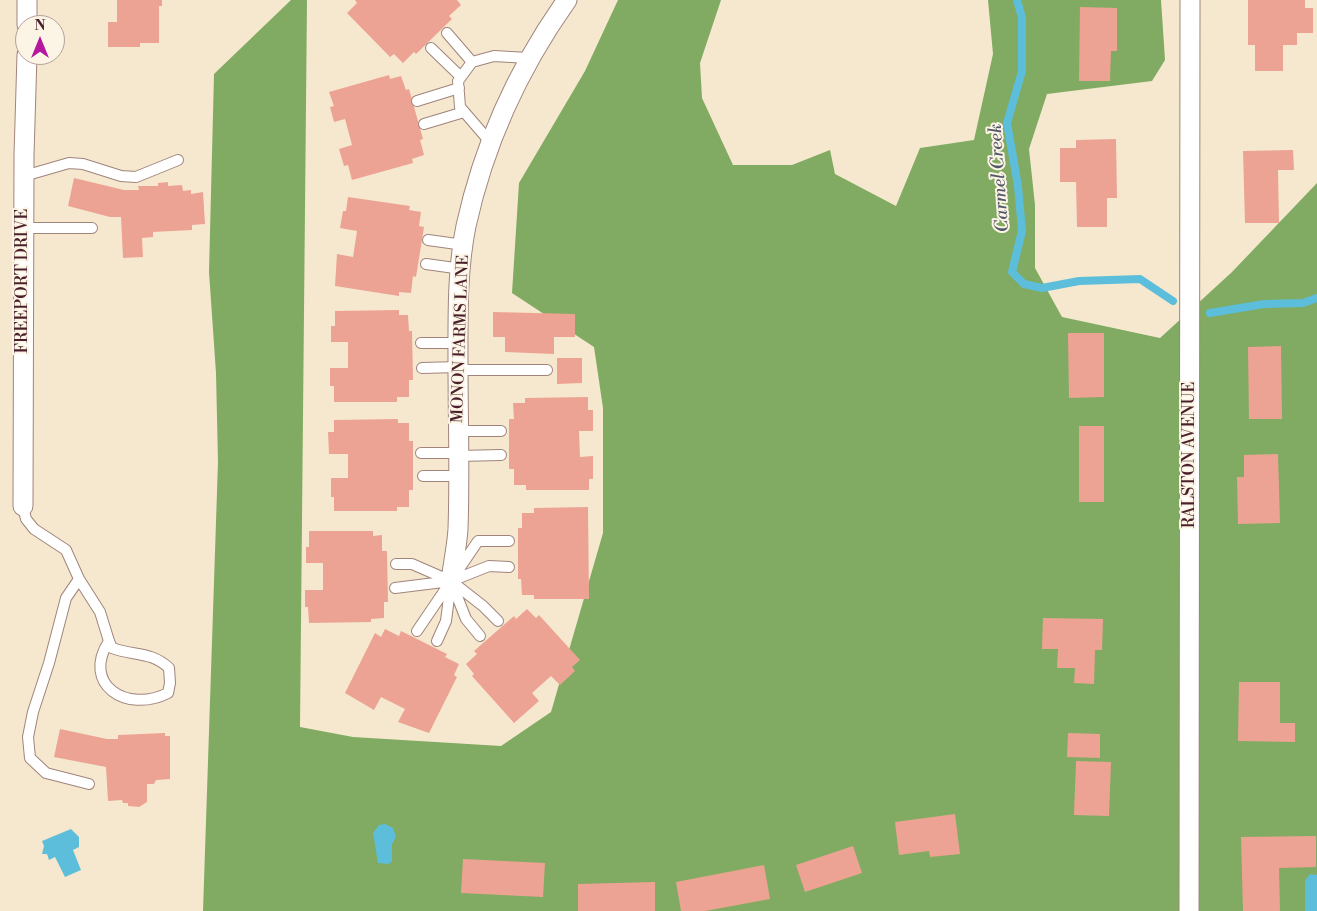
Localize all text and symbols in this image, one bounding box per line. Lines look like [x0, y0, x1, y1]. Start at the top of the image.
north arrow [15, 15, 65, 65]
text: N [34, 17, 46, 35]
water label: Carmel Creek [985, 123, 1015, 233]
street label: FREEPORT DRIVE [13, 209, 33, 353]
street label: MONON FARMS LANE [448, 254, 474, 424]
street label: RALSTON AVENUE [1180, 382, 1200, 528]

